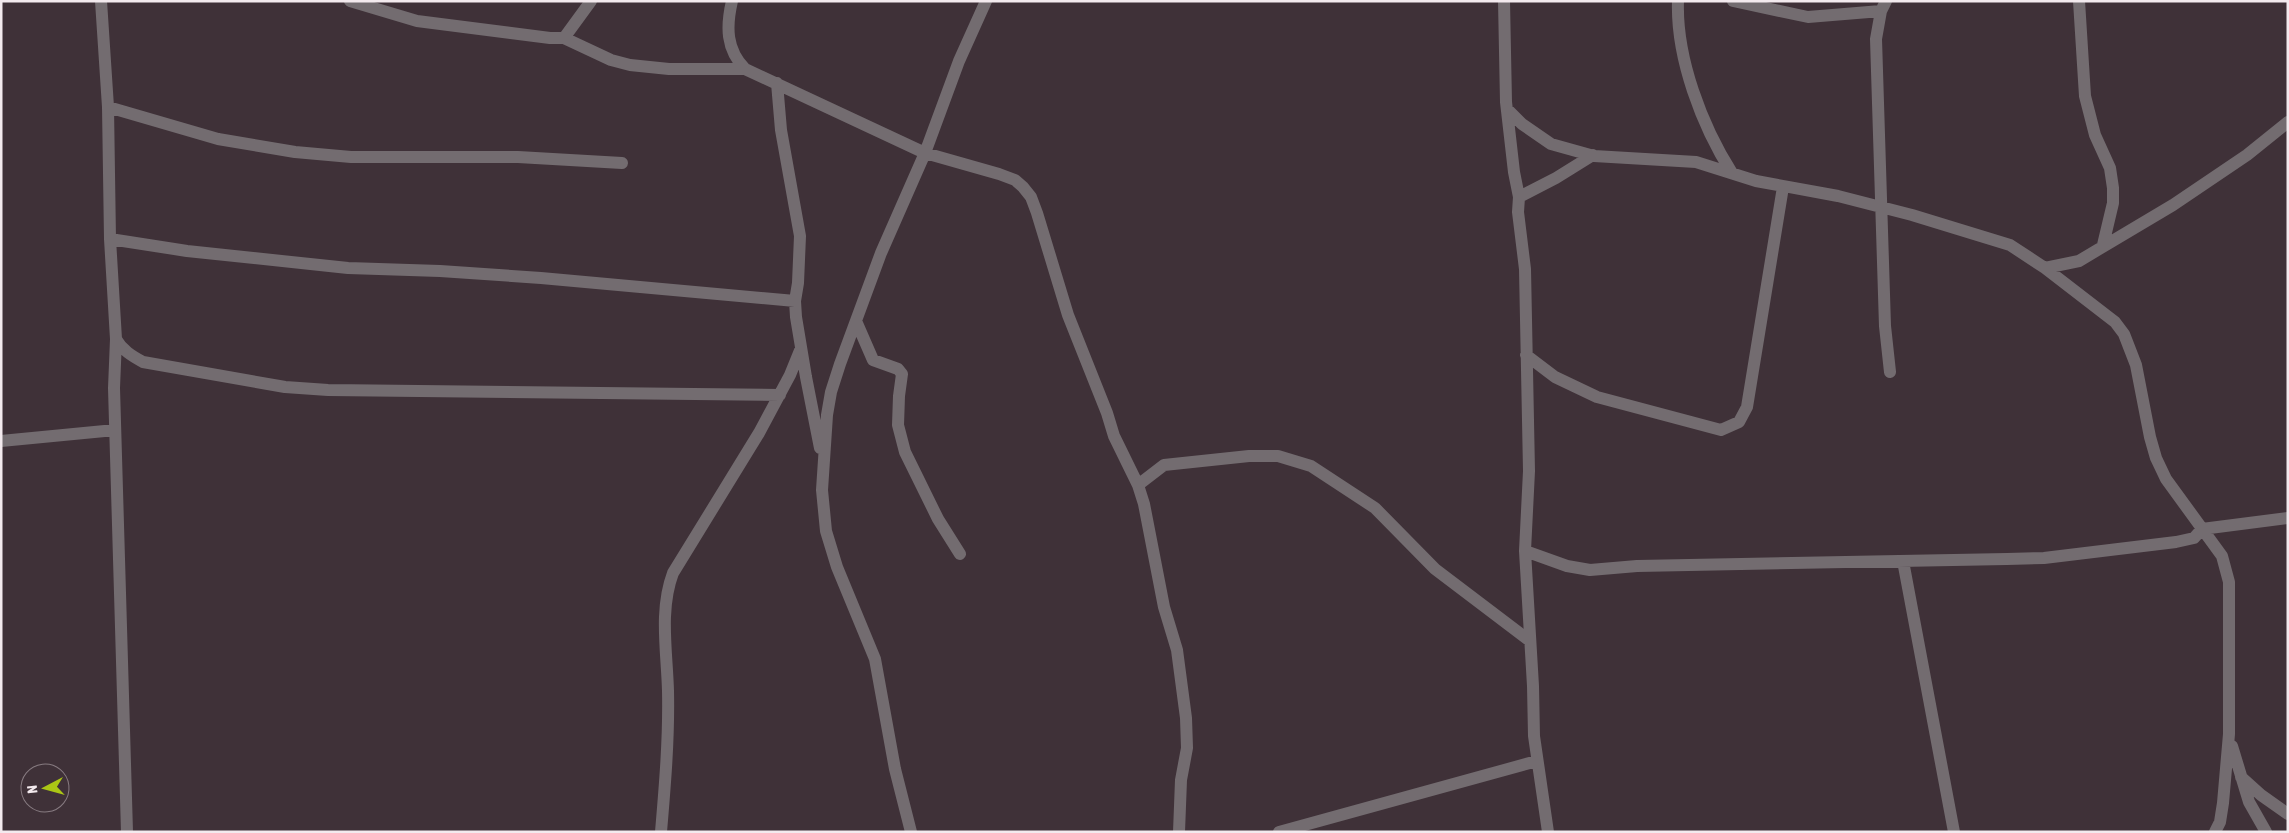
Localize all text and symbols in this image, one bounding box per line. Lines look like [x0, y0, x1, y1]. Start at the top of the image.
north arrow [20, 763, 70, 813]
text: N [24, 784, 40, 794]

